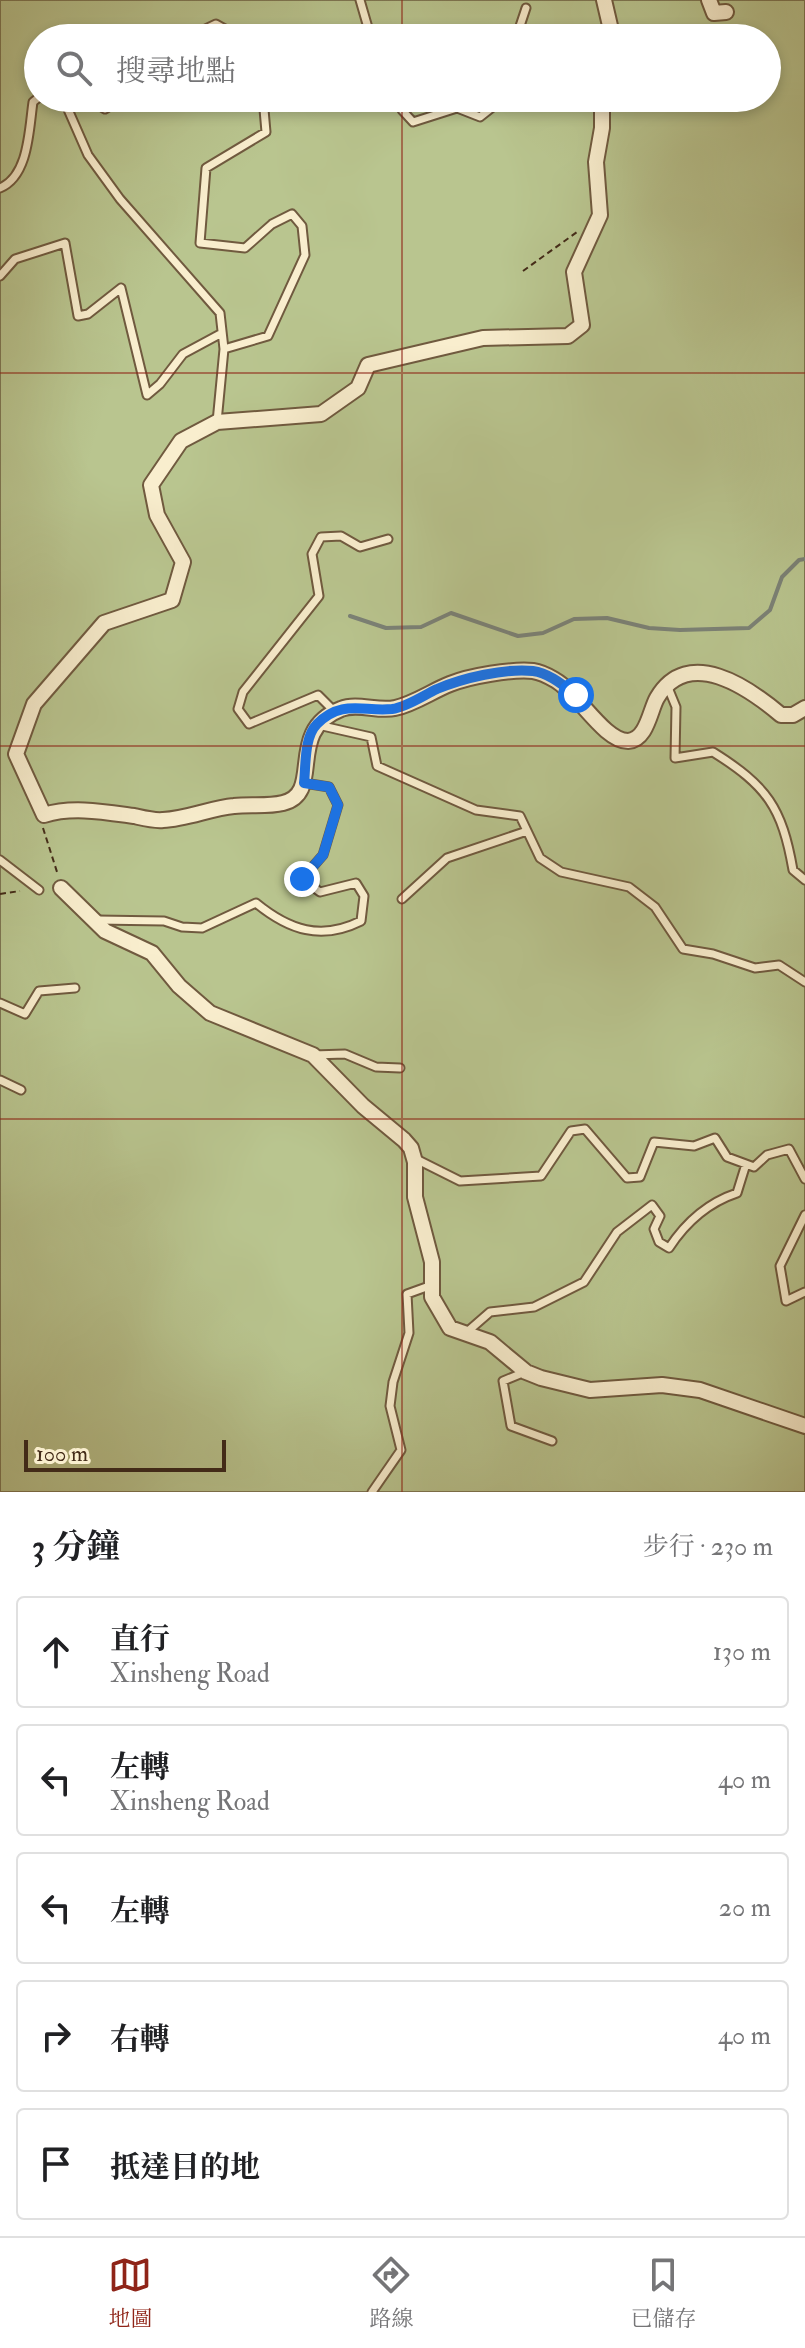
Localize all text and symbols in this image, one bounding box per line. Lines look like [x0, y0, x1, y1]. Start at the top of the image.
search box [24, 24, 781, 112]
icon: search [52, 46, 96, 90]
text: 搜尋地點 [116, 53, 236, 90]
route start [558, 677, 594, 713]
route end [284, 861, 320, 897]
scale bar [24, 1436, 226, 1472]
text: 100 m [36, 1440, 88, 1468]
text: 3 分鐘 [32, 1526, 120, 1569]
text: 步行 · 230 m [643, 1531, 773, 1563]
text: 直行 [110, 1621, 170, 1658]
icon: ahead [34, 1630, 78, 1674]
text: 130 m [713, 1636, 771, 1668]
text: Xinsheng Road [110, 1658, 270, 1690]
text: 左轉 [110, 1749, 170, 1786]
icon: left [34, 1758, 78, 1802]
text: 40 m [718, 1764, 771, 1796]
text: Xinsheng Road [110, 1786, 270, 1818]
icon: left [34, 1886, 78, 1930]
text: 20 m [719, 1892, 771, 1924]
text: 左轉 [110, 1893, 170, 1930]
icon: right [34, 2014, 78, 2058]
text: 40 m [718, 2020, 771, 2052]
text: 右轉 [110, 2021, 170, 2058]
icon: arrive [34, 2142, 78, 2186]
text: 抵達目的地 [110, 2149, 260, 2186]
tab: 地圖 [108, 2253, 153, 2333]
tab: 路線 [369, 2253, 414, 2333]
tab: 已儲存 [630, 2253, 697, 2333]

